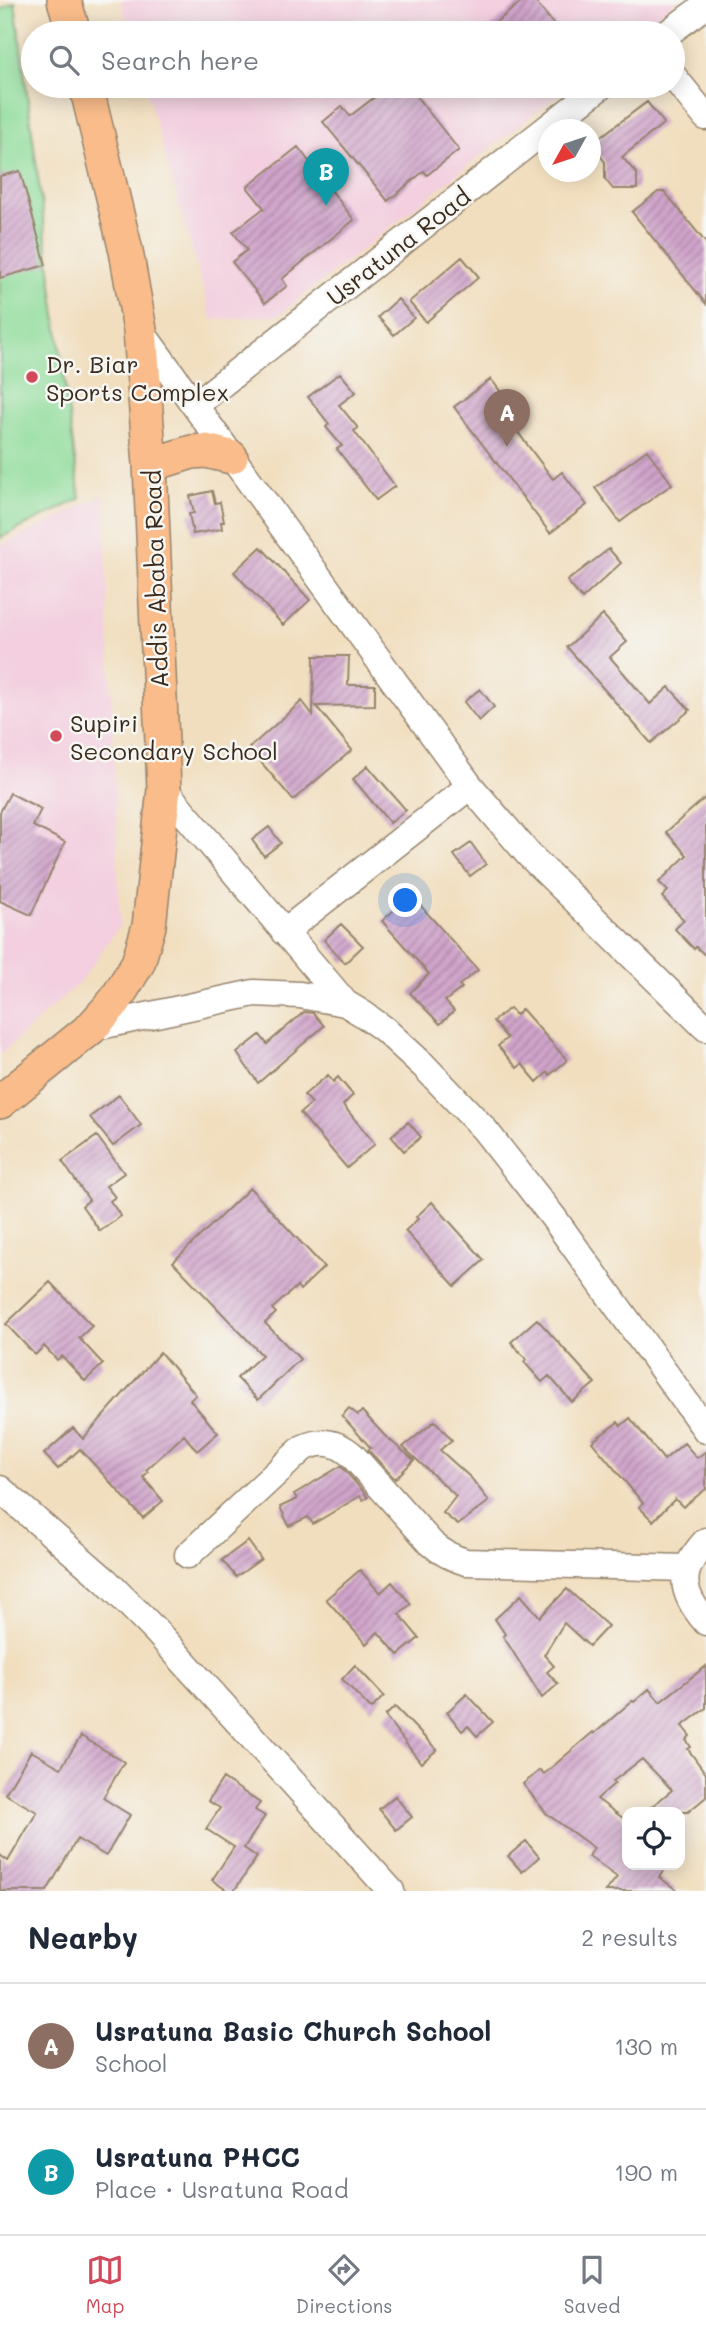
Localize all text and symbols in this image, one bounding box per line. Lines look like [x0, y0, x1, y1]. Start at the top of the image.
search box [21, 21, 685, 98]
icon: search [45, 41, 83, 79]
text: Search here [101, 43, 259, 77]
north arrow [538, 119, 601, 182]
pin: B [303, 148, 349, 206]
street label: Usratuna Road [320, 180, 476, 312]
place label: Dr. Biar Sports Complex [46, 348, 229, 407]
marker: Dr. Biar Sports Complex [24, 369, 40, 385]
pin: A [484, 389, 530, 447]
street label: Addis Ababa Road [136, 469, 174, 689]
place label: Supiri Secondary School [70, 707, 278, 766]
marker: Supiri Secondary School [48, 728, 64, 744]
your location [388, 883, 422, 917]
map controls [622, 1807, 685, 1870]
button: locate [622, 1807, 685, 1870]
text: Nearby [28, 1917, 138, 1957]
text: 2 results [581, 1922, 678, 1952]
text: Usratuna Basic Church School [95, 2014, 491, 2048]
text: A [43, 2031, 59, 2061]
text: 130 m [614, 2031, 678, 2061]
text: School [95, 2048, 168, 2078]
text: Usratuna PHCC [95, 2140, 300, 2174]
text: B [43, 2157, 59, 2187]
text: 190 m [614, 2157, 678, 2187]
text: Place · Usratuna Road [95, 2174, 348, 2204]
tab: Map [86, 2251, 124, 2318]
tab: Directions [296, 2251, 392, 2318]
tab: Saved [564, 2251, 620, 2318]

